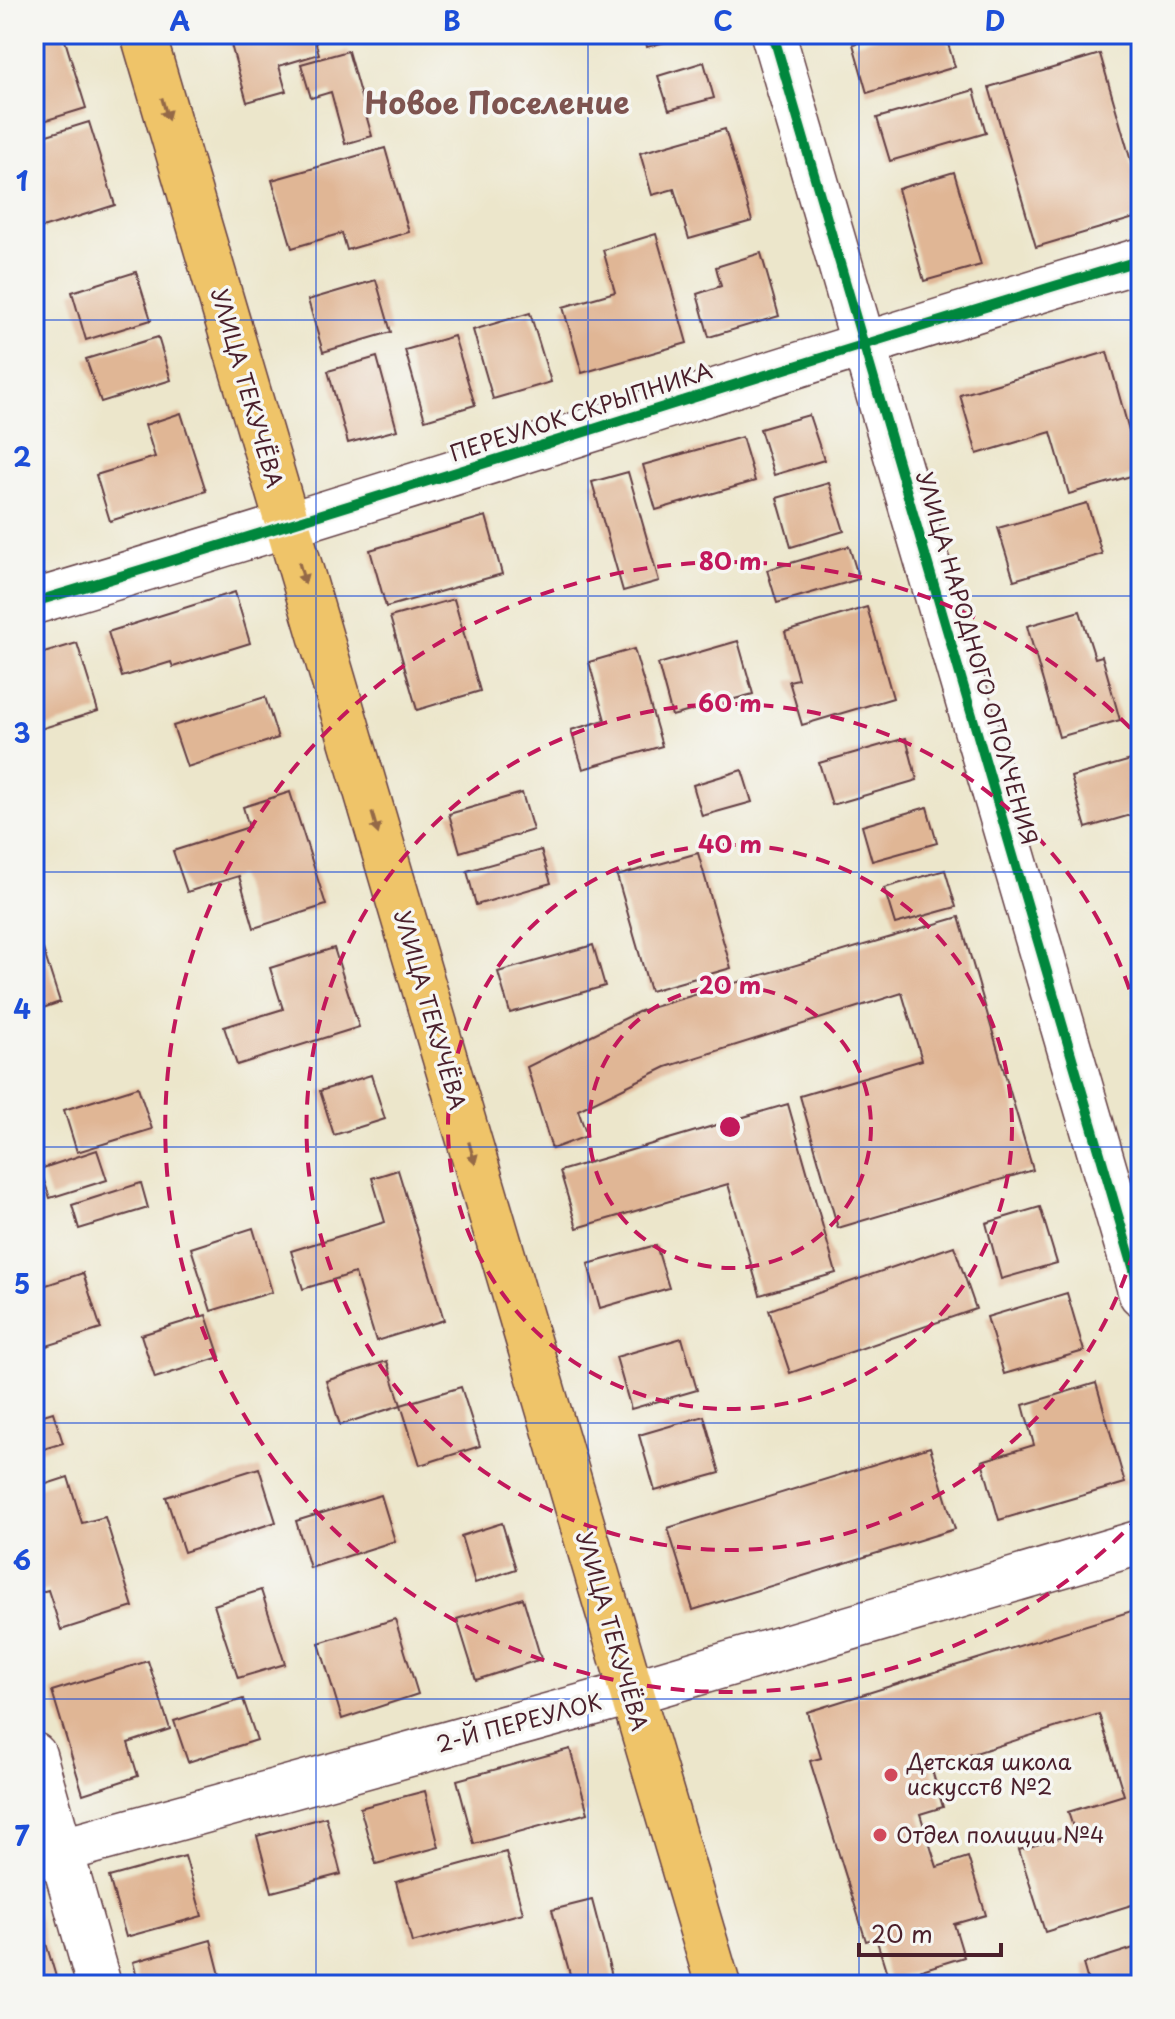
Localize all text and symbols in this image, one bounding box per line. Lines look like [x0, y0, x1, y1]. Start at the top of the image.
text: A [170, 1, 190, 40]
text: B [443, 1, 461, 40]
text: C [713, 1, 733, 40]
text: D [985, 1, 1005, 40]
district label: Новое Поселение [365, 79, 629, 124]
one-way arrow [159, 97, 172, 121]
text: 1 [16, 161, 28, 200]
street label: УЛИЦА ТЕКУЧЁВА [204, 284, 293, 491]
street label: ПЕРЕУЛОК СКРЫПНИКА [445, 353, 716, 469]
text: 2 [13, 437, 31, 476]
street label: УЛИЦА НАРОДНОГО ОПОЛЧЕНИЯ [909, 467, 1048, 848]
text: 80 m [699, 542, 761, 578]
one-way arrow [296, 562, 309, 586]
text: 60 m [698, 684, 762, 720]
text: 3 [13, 713, 31, 752]
one-way arrow [369, 811, 382, 835]
text: 40 m [698, 825, 762, 861]
street label: УЛИЦА ТЕКУЧЁВА [387, 906, 476, 1113]
text: 20 m [699, 966, 761, 1002]
text: 4 [13, 989, 31, 1028]
centre of rings [716, 1113, 744, 1141]
one-way arrow [466, 1141, 479, 1165]
text: 5 [14, 1264, 30, 1303]
street label: УЛИЦА ТЕКУЧЁВА [569, 1527, 658, 1734]
text: 6 [13, 1540, 31, 1579]
street label: 2-Й ПЕРЕУЛОК [432, 1684, 605, 1759]
place label: Детская школа искусств №2 [906, 1744, 1072, 1802]
marker: Детская школа искусств №2 [882, 1766, 900, 1784]
text: 7 [15, 1816, 30, 1855]
place label: Отдел полиции №4 [896, 1817, 1104, 1850]
marker: Отдел полиции №4 [871, 1826, 889, 1844]
scale bar [859, 1907, 1001, 1957]
text: 20 m [871, 1915, 933, 1951]

